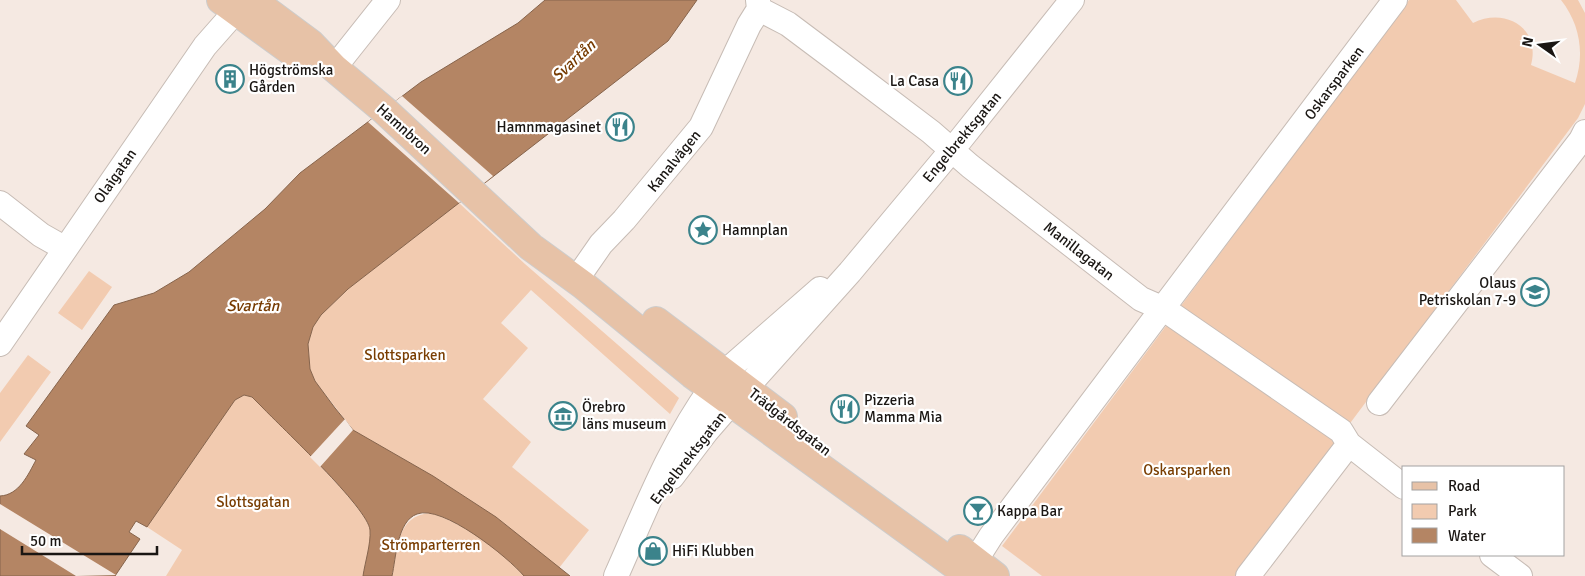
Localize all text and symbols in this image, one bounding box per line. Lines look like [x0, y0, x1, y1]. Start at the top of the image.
north arrow [1515, 20, 1565, 70]
water label: Svartån [548, 35, 601, 86]
text: N [1518, 35, 1537, 49]
street label: Oskarsparken [1300, 43, 1368, 123]
place label: Högströmska Gården [249, 61, 333, 96]
building icon: Högströmska Gården [215, 64, 245, 94]
restaurant icon: La Casa [943, 66, 973, 96]
place label: La Casa [890, 72, 939, 90]
street label: Engelbrektsgatan [919, 88, 1005, 186]
street label: Hamnbron [373, 100, 435, 158]
restaurant icon: Hamnmagasinet [605, 112, 635, 142]
place label: Hamnmagasinet [497, 118, 601, 136]
street label: Kanalvägen [644, 126, 704, 196]
street label: Olaigatan [90, 145, 140, 207]
place icon: Hamnplan [688, 215, 718, 245]
street label: Manillagatan [1040, 218, 1118, 284]
place label: Hamnplan [722, 221, 788, 239]
place label: Olaus Petriskolan 7-9 [1419, 274, 1516, 309]
school or university icon: Olaus Petriskolan 7-9 [1520, 277, 1550, 307]
water label: Svartån [227, 296, 281, 316]
park label: Slottsparken [364, 346, 446, 364]
street label: Trädgårdsgatan [745, 384, 835, 460]
place label: Pizzeria Mamma Mia [864, 391, 942, 426]
restaurant icon: Pizzeria Mamma Mia [830, 394, 860, 424]
place label: Örebro läns museum [582, 398, 667, 433]
museum icon: Örebro läns museum [548, 401, 578, 431]
street label: Engelbrektsgatan [646, 408, 730, 508]
park label: Oskarsparken [1143, 461, 1231, 479]
legend [1402, 466, 1565, 556]
text: Road [1448, 477, 1480, 495]
park label: Slottsgatan [216, 493, 290, 511]
bar icon: Kappa Bar [963, 496, 993, 526]
place label: Kappa Bar [997, 502, 1063, 520]
text: Park [1448, 502, 1477, 520]
scale bar [22, 524, 158, 556]
text: Water [1448, 527, 1486, 545]
text: 50 m [30, 532, 61, 550]
park label: Strömparterren [381, 536, 481, 554]
shop icon: HiFi Klubben [638, 536, 668, 566]
place label: HiFi Klubben [672, 542, 754, 560]

